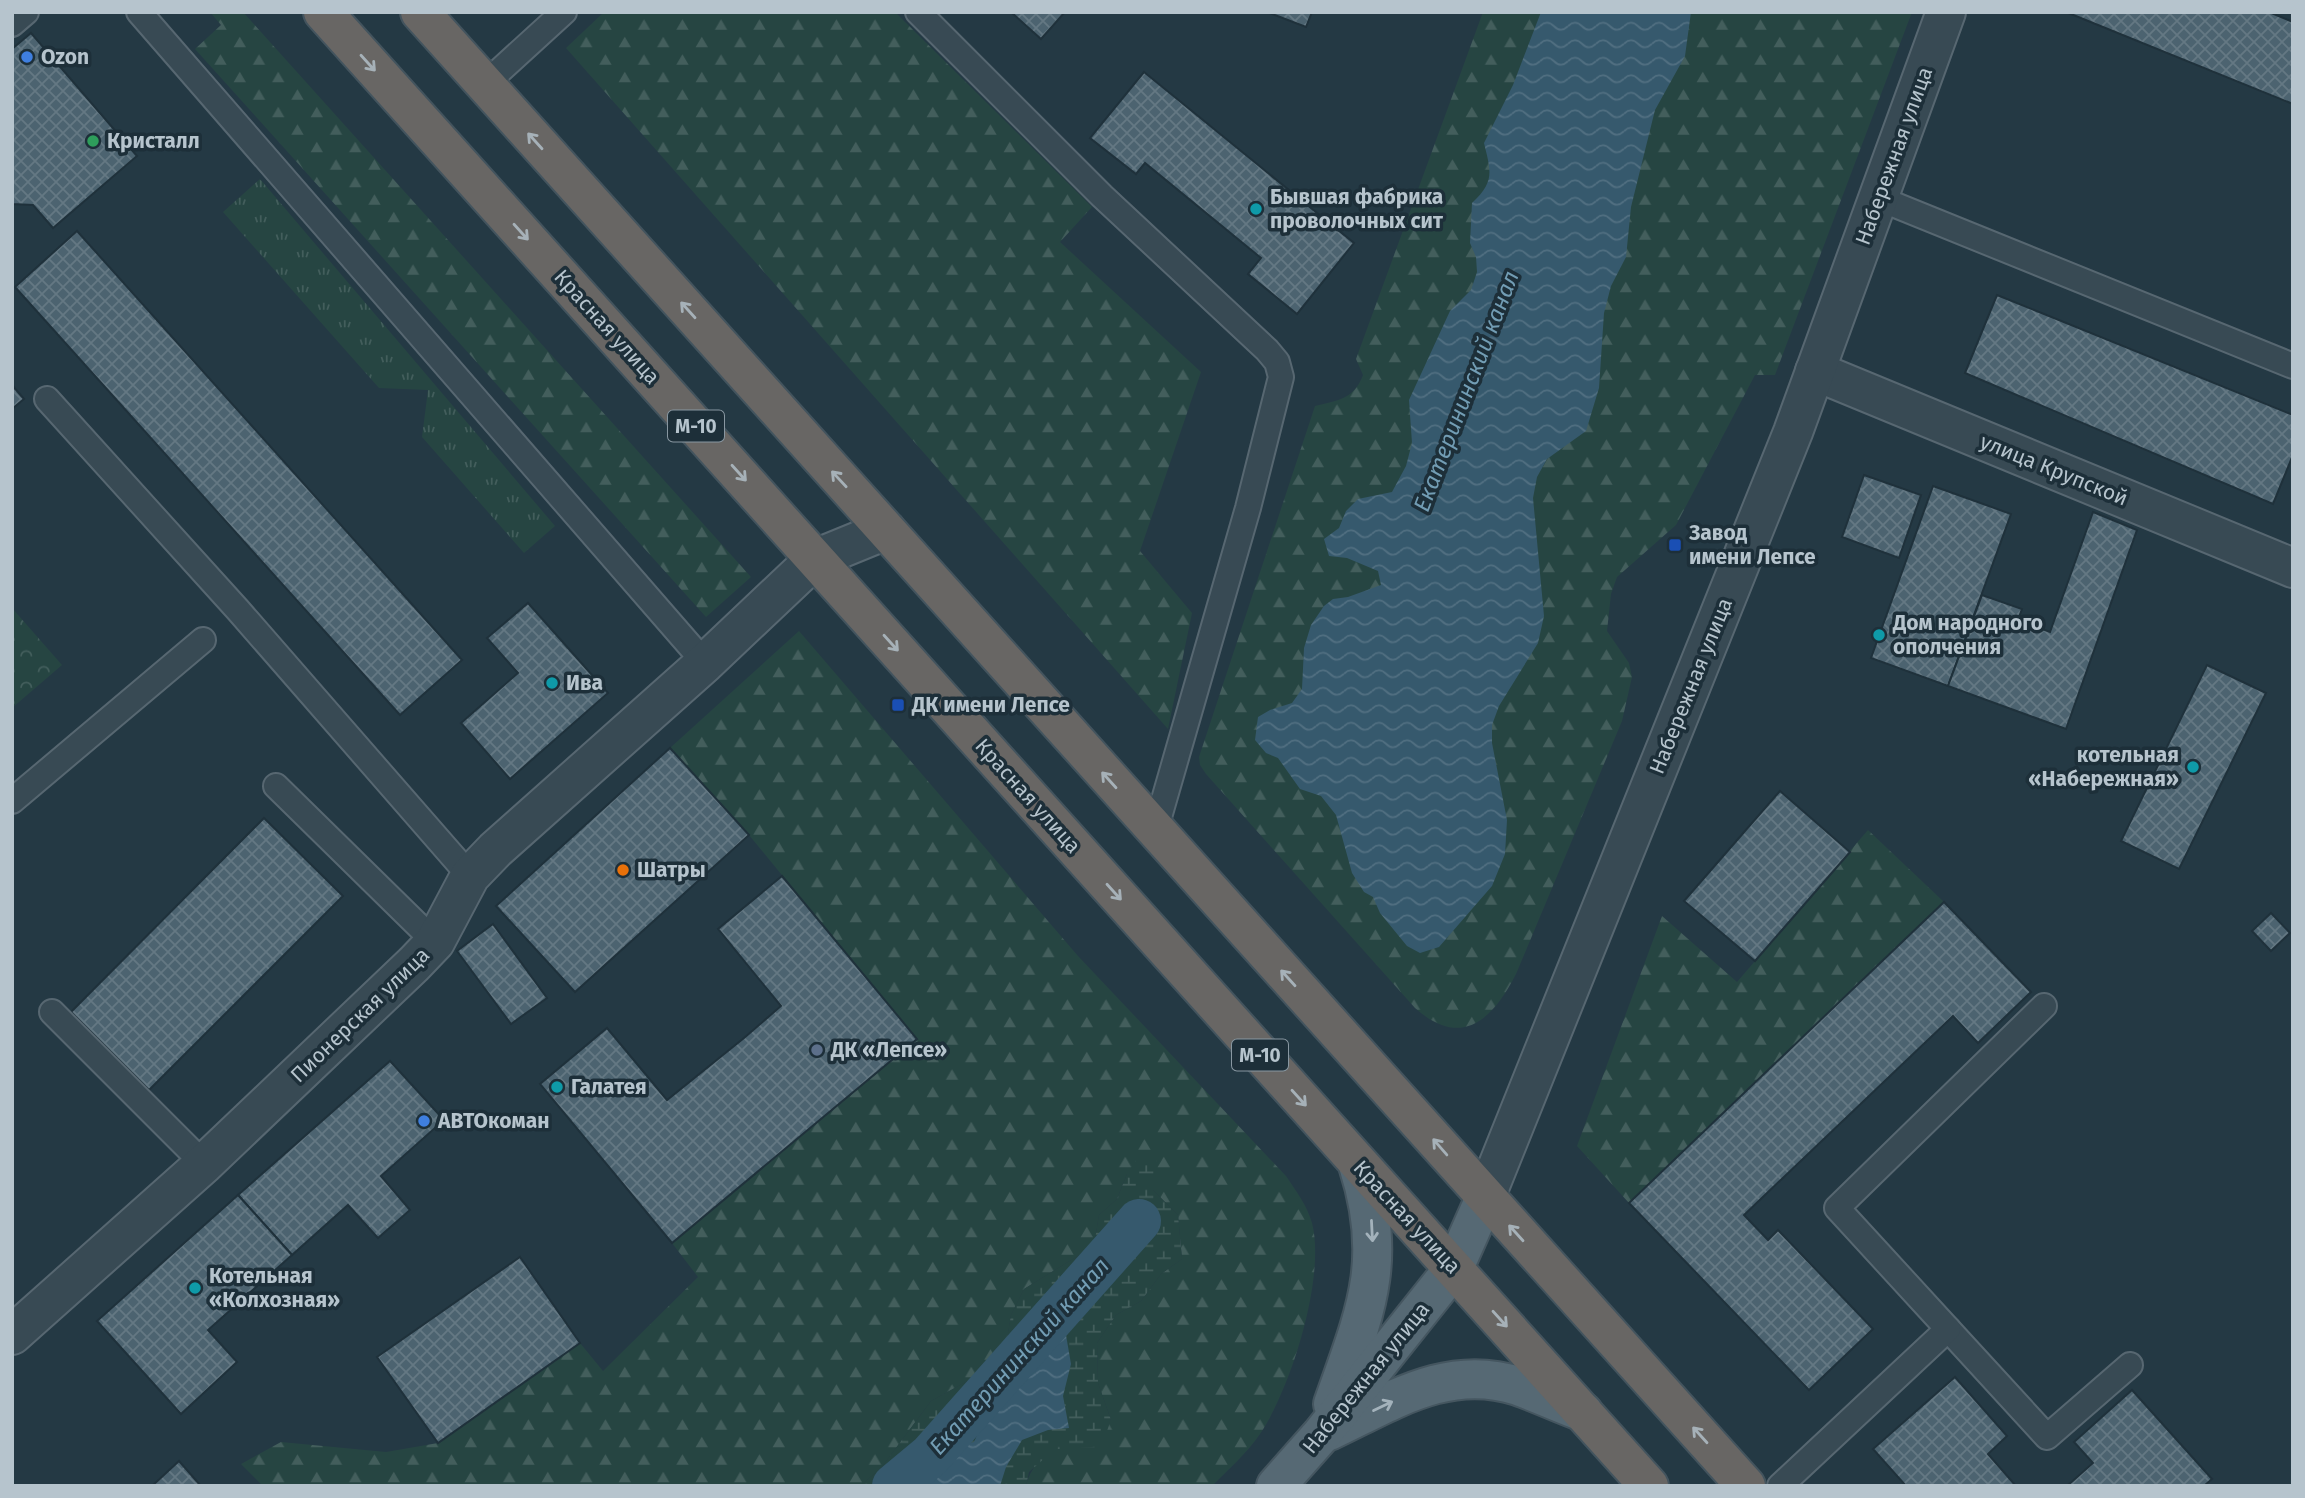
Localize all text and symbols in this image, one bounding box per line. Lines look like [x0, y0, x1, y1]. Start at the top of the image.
place label: Ozon [41, 44, 89, 70]
marker: Ozon [19, 49, 35, 65]
one-way arrow [360, 54, 377, 71]
street label: Набережная улица [1850, 63, 1938, 249]
place label: Кристалл [107, 128, 200, 154]
one-way arrow [527, 132, 543, 150]
marker: Кристалл [85, 133, 101, 149]
place label: Бывшая фабрика проволочных сит [1270, 184, 1444, 234]
marker: Бывшая фабрика проволочных сит [1248, 201, 1264, 217]
one-way arrow [512, 223, 529, 240]
street label: Красная улица [549, 264, 665, 390]
water label: Екатерининский канал [1407, 267, 1525, 515]
one-way arrow [680, 301, 696, 319]
road number: М-10 [668, 410, 724, 442]
street label: улица Крупской [1976, 429, 2132, 511]
one-way arrow [731, 464, 747, 482]
one-way arrow [831, 471, 848, 488]
place label: Завод имени Лепсе [1688, 520, 1816, 570]
marker: Завод имени Лепсе [1667, 537, 1683, 553]
street label: Набережная улица [1644, 594, 1738, 778]
place label: Дом народного ополчения [1892, 610, 2043, 660]
marker: Дом народного ополчения [1871, 627, 1887, 643]
one-way arrow [882, 634, 899, 651]
place label: Ива [566, 670, 603, 696]
marker: Ива [544, 675, 560, 691]
place label: ДК имени Лепсе [911, 692, 1070, 718]
marker: ДК имени Лепсе [890, 697, 906, 713]
street label: Красная улица [970, 733, 1086, 859]
place label: котельная «Набережная» [2028, 742, 2179, 792]
marker: котельная «Набережная» [2185, 759, 2201, 775]
one-way arrow [1101, 772, 1118, 789]
place label: Шатры [637, 857, 706, 883]
marker: Шатры [615, 862, 631, 878]
one-way arrow [1106, 883, 1122, 901]
street label: Пионерская улица [285, 942, 435, 1088]
one-way arrow [1280, 969, 1296, 987]
place label: ДК «Лепсе» [830, 1037, 947, 1063]
road number: М-10 [1232, 1040, 1288, 1070]
marker: ДК «Лепсе» [809, 1042, 825, 1058]
place label: Галатея [571, 1074, 647, 1100]
marker: Галатея [549, 1079, 565, 1095]
one-way arrow [1290, 1089, 1307, 1106]
place label: АВТОкоман [437, 1108, 549, 1134]
marker: АВТОкоман [416, 1113, 432, 1129]
one-way arrow [1432, 1138, 1448, 1156]
street label: Красная улица [1348, 1155, 1466, 1279]
one-way arrow [1366, 1219, 1379, 1242]
one-way arrow [1508, 1225, 1525, 1242]
water label: Екатерининский канал [923, 1252, 1115, 1460]
place label: Котельная «Колхозная» [209, 1263, 340, 1313]
marker: Котельная «Колхозная» [187, 1280, 203, 1296]
street label: Набережная улица [1297, 1297, 1435, 1459]
one-way arrow [1491, 1310, 1508, 1327]
one-way arrow [1372, 1398, 1393, 1412]
one-way arrow [1692, 1426, 1708, 1444]

